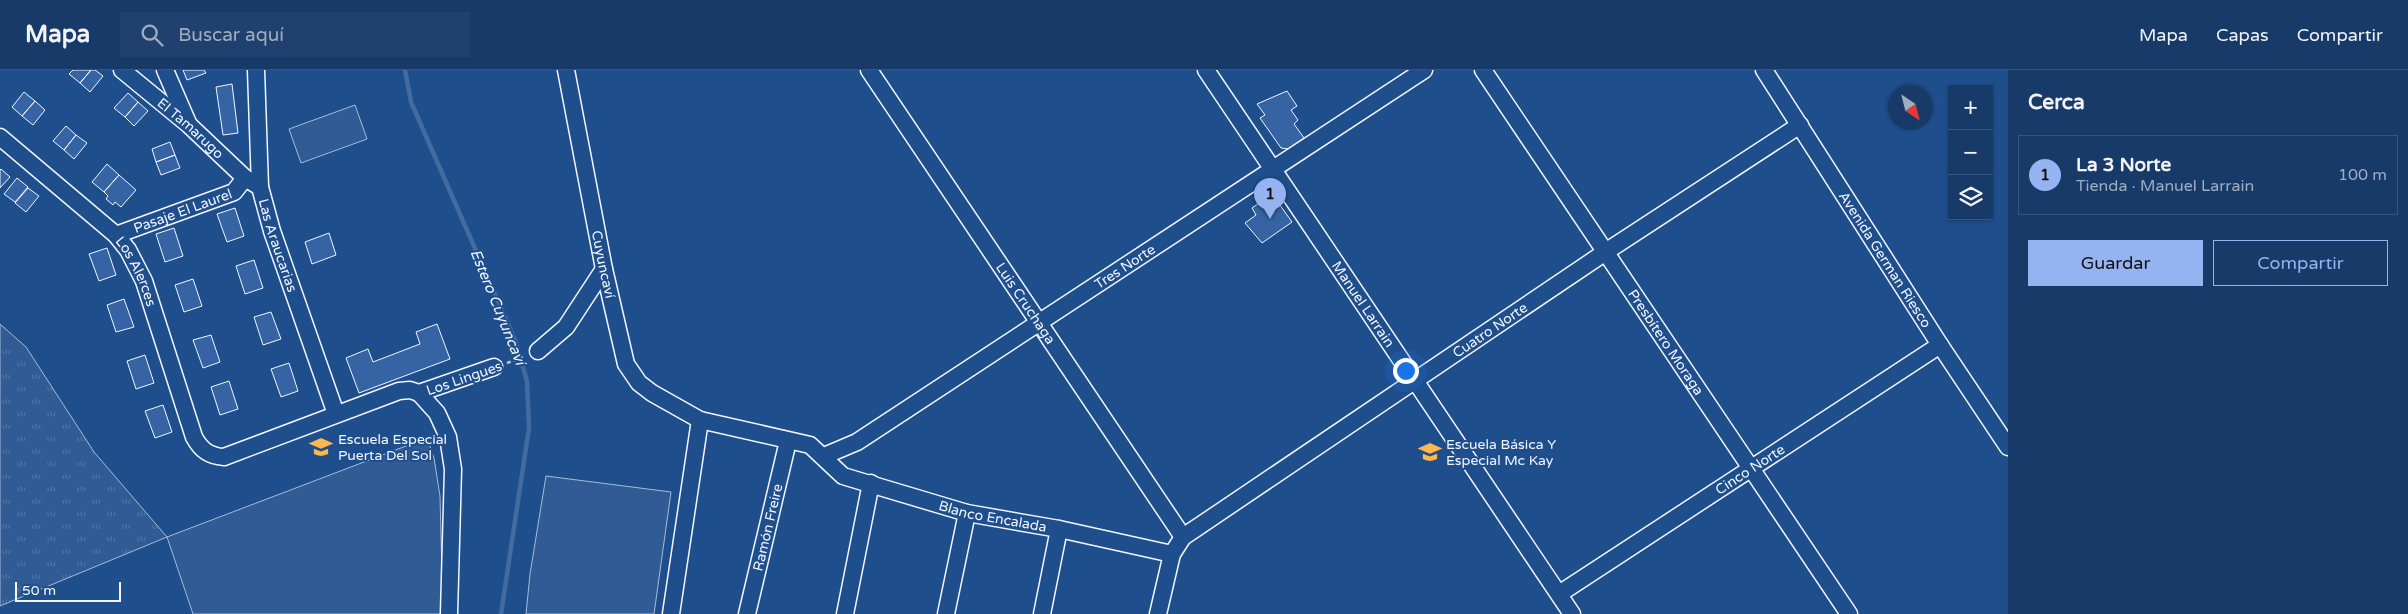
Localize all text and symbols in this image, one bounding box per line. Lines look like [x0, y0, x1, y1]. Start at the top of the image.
search box [120, 12, 470, 57]
text: Mapa [25, 20, 90, 49]
icon: search [138, 21, 166, 49]
text: Buscar aquí [178, 24, 284, 46]
text: Mapa [2139, 24, 2188, 46]
text: Capas [2216, 24, 2269, 46]
text: Compartir [2297, 24, 2383, 46]
north arrow [1888, 85, 1933, 130]
map controls [1948, 85, 1993, 220]
button: + [1948, 85, 1993, 130]
text: Cerca [2028, 90, 2085, 115]
street label: El Tamarugo [154, 94, 227, 162]
button: − [1948, 130, 1993, 175]
text: La 3 Norte [2076, 154, 2171, 176]
text: 1 [2040, 165, 2050, 185]
text: 100 m [2338, 165, 2387, 185]
button: layers [1948, 175, 1993, 220]
text: Tienda · Manuel Larrain [2076, 176, 2254, 196]
pin: 1 [1254, 178, 1286, 219]
street label: Pasaje El Laurel [131, 185, 235, 237]
street label: Avenida German Riesco [1835, 188, 1935, 331]
street label: Las Araucarias [255, 197, 301, 295]
street label: Cuyuncaví [588, 229, 619, 301]
street label: Los Alerces [112, 233, 160, 309]
button: Guardar [2028, 240, 2203, 286]
button: Compartir [2213, 240, 2388, 286]
street label: Tres Norte [1091, 241, 1159, 293]
water label: Estero Cuyuncaví [467, 247, 531, 370]
street label: Manuel Larrain [1328, 258, 1398, 351]
street label: Luis Cruchaga [992, 259, 1059, 347]
street label: Presbítero Moraga [1624, 286, 1707, 399]
street label: Cuatro Norte [1449, 299, 1531, 362]
street label: Los Lingues [424, 357, 505, 399]
your location [1393, 358, 1419, 384]
place label: Escuela Especial Puerta Del Sol [338, 431, 447, 464]
school or university icon: Escuela Especial Puerta Del Sol [308, 434, 334, 460]
place label: Escuela Básica Y Especial Mc Kay [1446, 436, 1556, 469]
school or university icon: Escuela Básica Y Especial Mc Kay [1417, 439, 1443, 465]
street label: Cinco Norte [1712, 441, 1788, 499]
street label: Ramón Freire [749, 482, 787, 573]
street label: Blanco Encalada [937, 497, 1048, 536]
scale bar [15, 579, 121, 602]
text: 50 m [22, 582, 56, 599]

